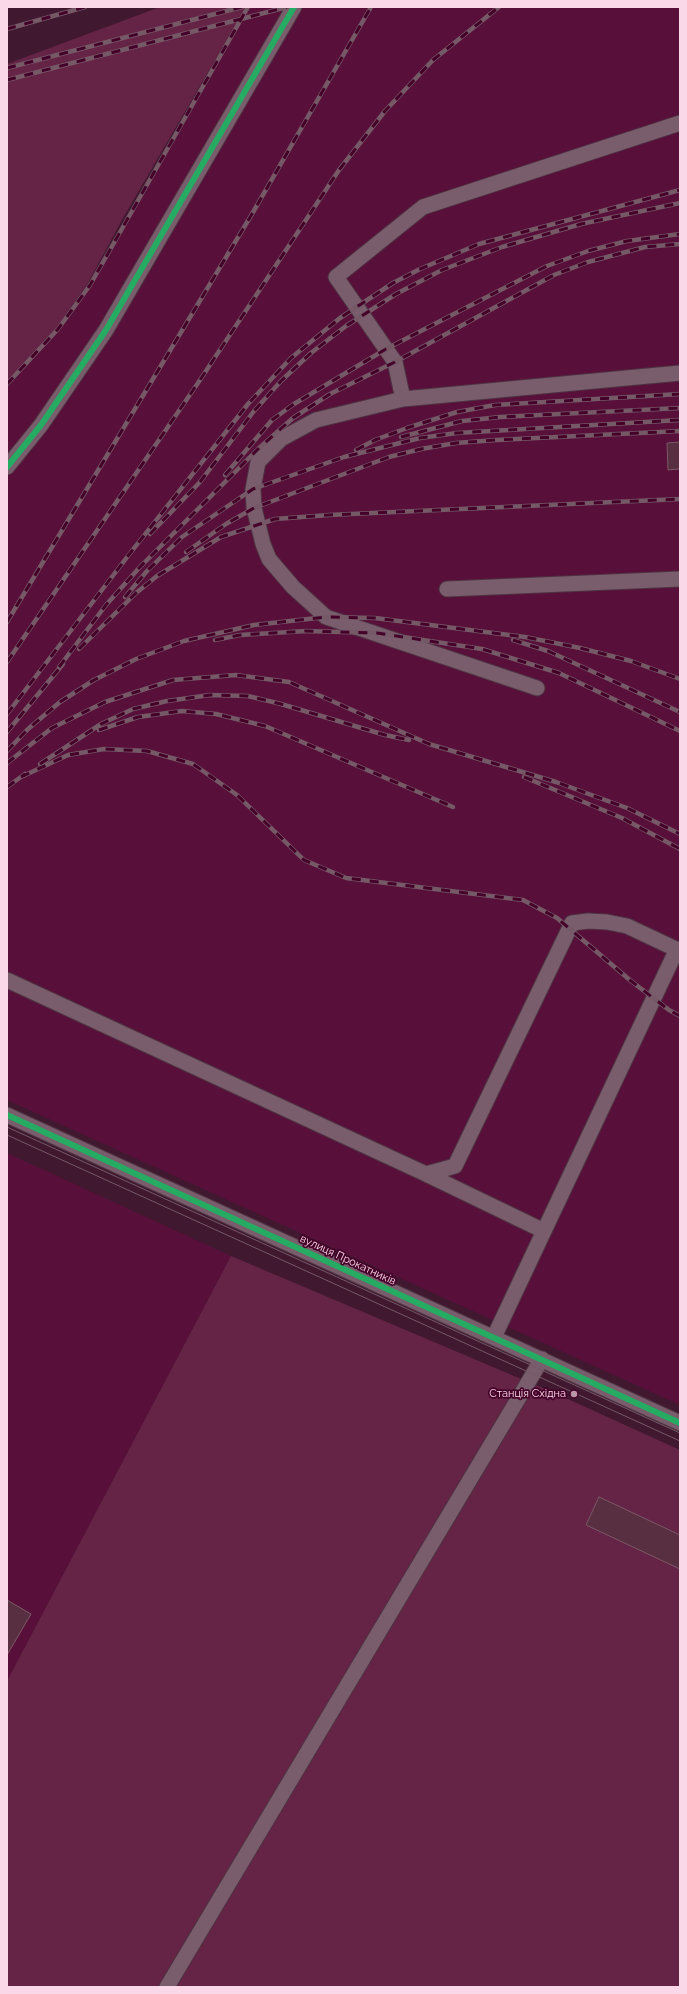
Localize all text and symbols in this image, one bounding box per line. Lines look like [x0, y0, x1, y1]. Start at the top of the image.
street label: вулиця Прокатників [298, 1232, 398, 1288]
place label: Станція Східна [489, 1387, 566, 1401]
marker: Станція Східна [569, 1389, 579, 1399]

